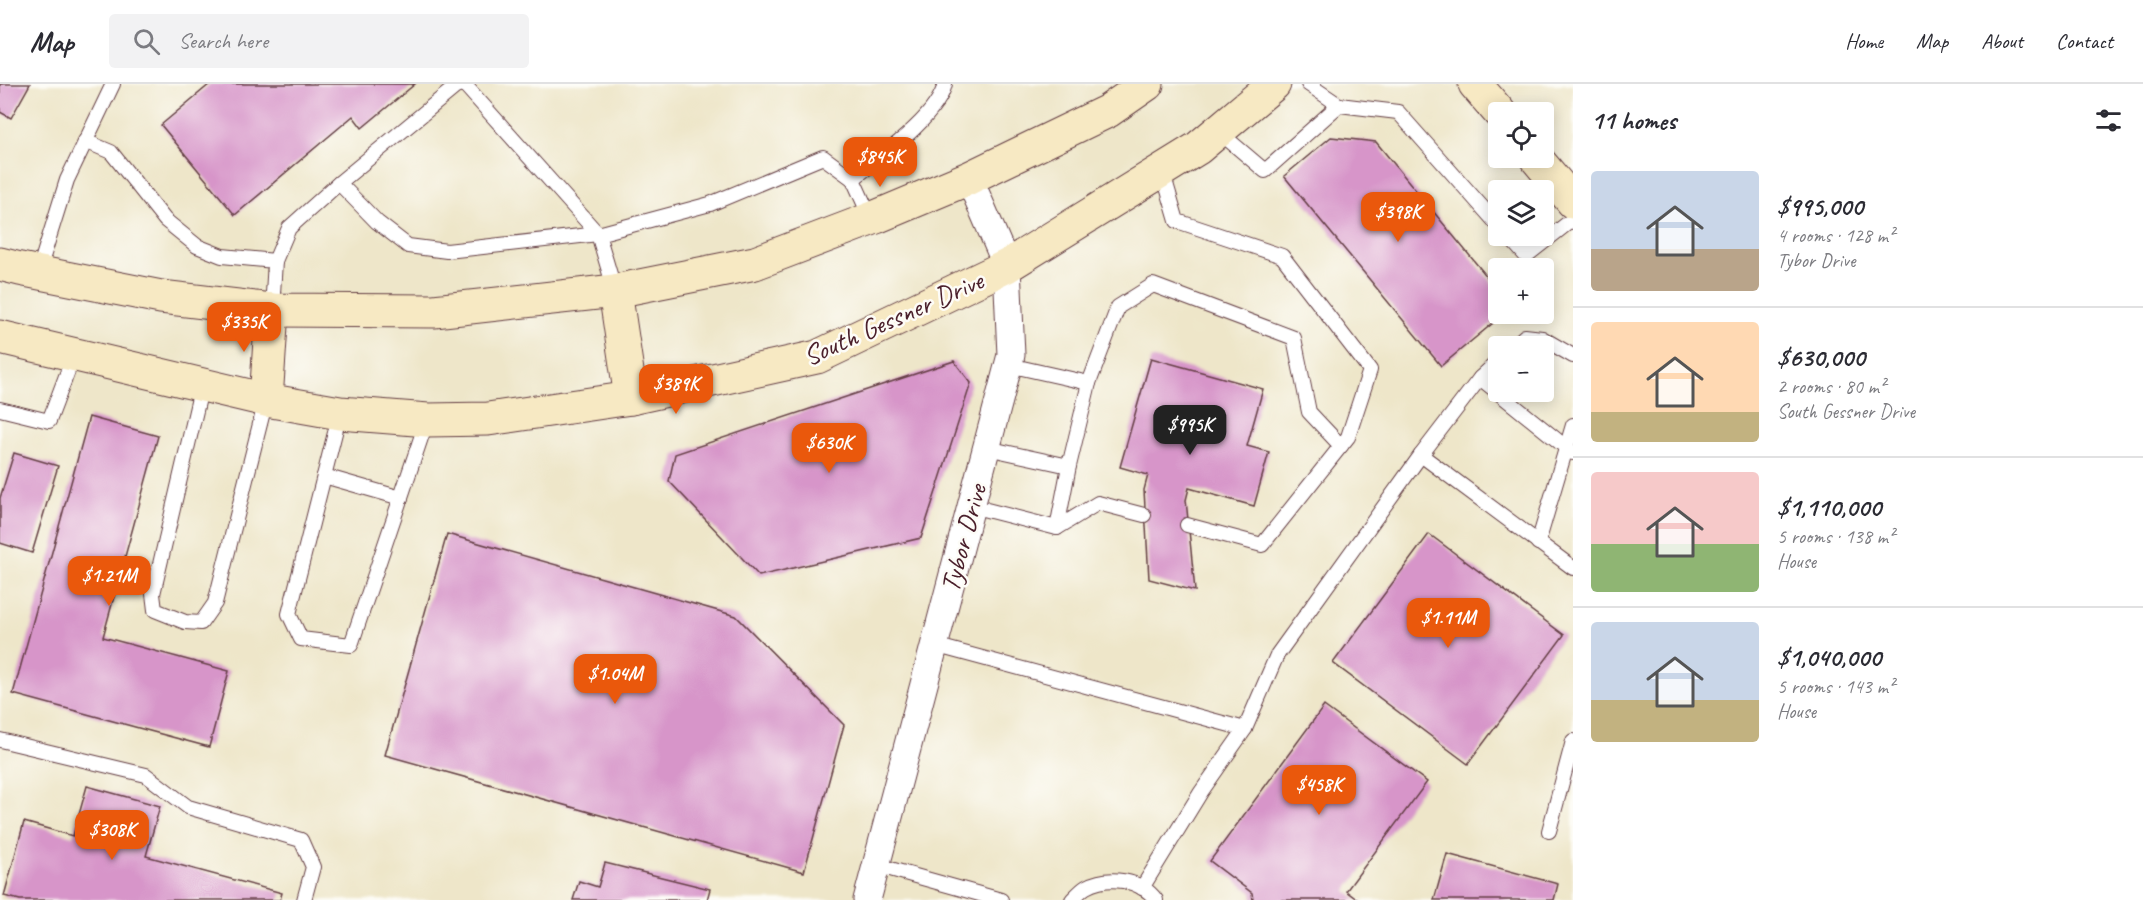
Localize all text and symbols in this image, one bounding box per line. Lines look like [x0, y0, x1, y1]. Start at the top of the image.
search box [109, 14, 529, 68]
text: Map [30, 24, 73, 59]
icon: search [130, 25, 163, 58]
text: Search here [178, 27, 268, 55]
text: Home [1845, 28, 1883, 54]
text: Map [1916, 28, 1948, 54]
text: About [1981, 28, 2023, 54]
text: Contact [2056, 28, 2113, 54]
map controls [1488, 102, 1554, 402]
button: locate [1488, 102, 1554, 168]
text: 11 homes [1591, 104, 1676, 137]
icon: filters [2092, 104, 2125, 137]
pin: $845K [838, 137, 922, 188]
text: $845K [857, 144, 903, 169]
button: layers [1488, 180, 1554, 246]
text: $995,000 [1777, 190, 1863, 223]
pin: $398K [1356, 192, 1440, 243]
icon: home [1639, 195, 1711, 267]
text: $398K [1375, 199, 1421, 224]
text: 4 rooms · 128 m² [1777, 223, 1894, 248]
text: Tybor Drive [1777, 248, 1855, 273]
button: + [1488, 258, 1554, 324]
street label: South Gessner Drive [798, 262, 990, 373]
pin: $335K [202, 302, 286, 353]
text: $335K [221, 309, 267, 334]
button: − [1488, 336, 1554, 402]
text: $630,000 [1777, 341, 1865, 374]
icon: home [1639, 346, 1711, 418]
pin: $389K [634, 364, 718, 415]
text: $389K [653, 371, 699, 396]
text: 2 rooms · 80 m² [1777, 374, 1885, 399]
text: South Gessner Drive [1777, 399, 1915, 424]
pin: $995K [1148, 405, 1232, 456]
text: $995K [1167, 412, 1213, 437]
pin: $630K [787, 423, 871, 474]
text: $630K [806, 430, 852, 455]
street label: Tybor Drive [932, 479, 995, 596]
text: $1,110,000 [1777, 491, 1881, 524]
icon: home [1639, 496, 1711, 568]
text: 5 rooms · 138 m² [1777, 524, 1894, 549]
text: House [1777, 549, 1816, 574]
pin: $1.21M [60, 556, 158, 607]
text: $1.21M [82, 563, 136, 588]
pin: $1.11M [1399, 598, 1497, 649]
text: $1.11M [1421, 605, 1475, 630]
text: $1,040,000 [1777, 641, 1881, 674]
icon: home [1639, 646, 1711, 718]
pin: $1.04M [566, 654, 664, 705]
text: $1.04M [588, 661, 642, 686]
text: 5 rooms · 143 m² [1777, 674, 1894, 699]
text: House [1777, 699, 1816, 724]
pin: $458K [1277, 765, 1361, 816]
text: $458K [1296, 772, 1342, 797]
pin: $308K [70, 810, 154, 861]
text: $308K [89, 817, 135, 842]

